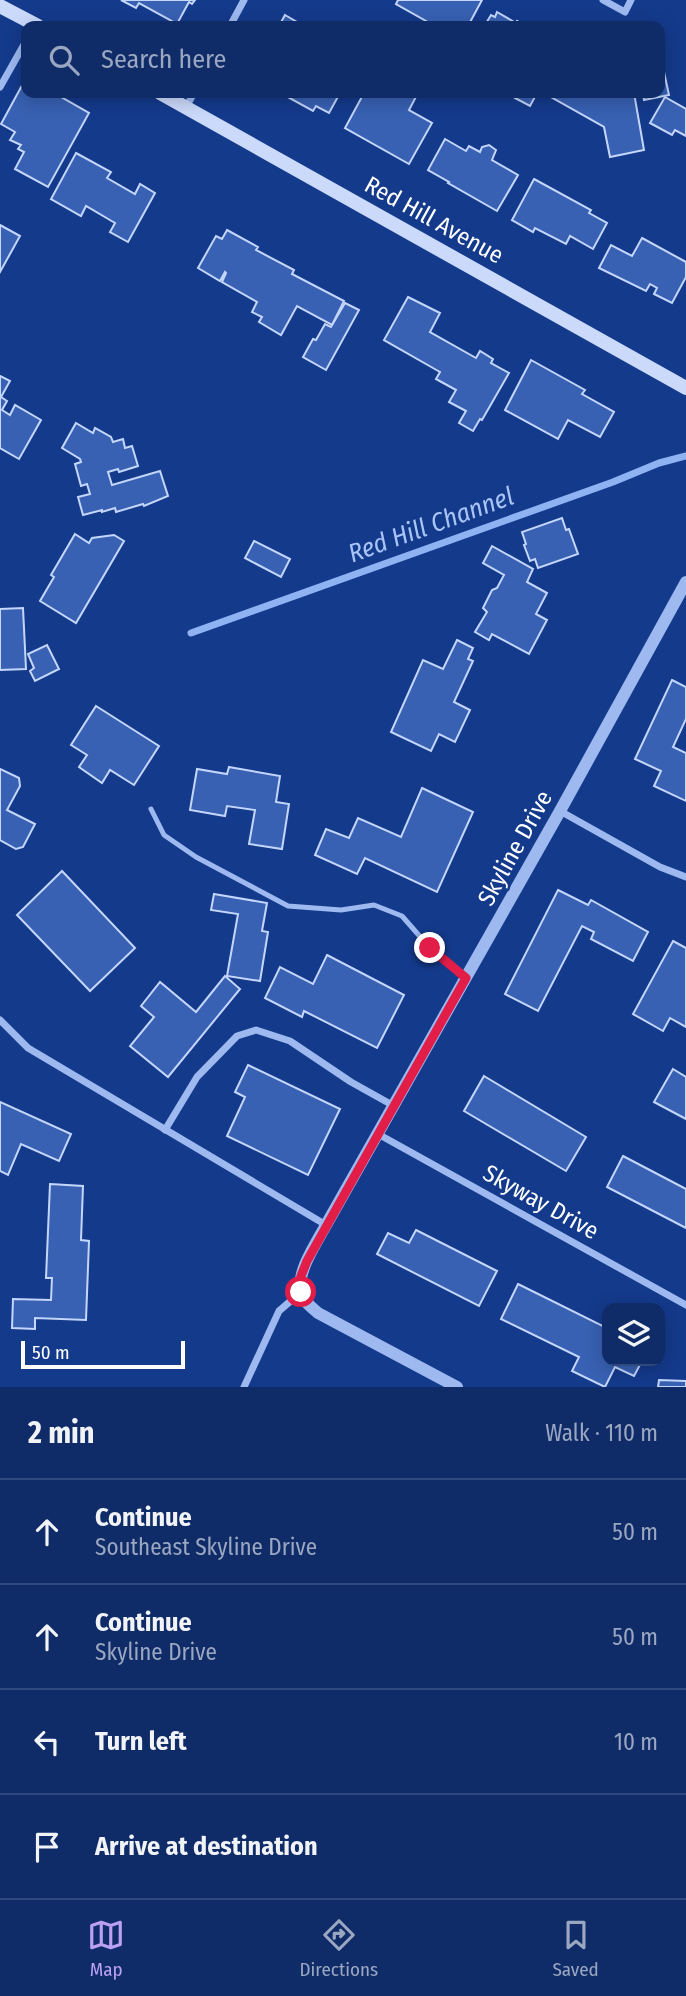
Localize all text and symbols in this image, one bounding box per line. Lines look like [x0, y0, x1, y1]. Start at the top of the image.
search box [21, 21, 665, 98]
icon: search [45, 41, 83, 79]
text: Search here [101, 44, 226, 75]
street label: Red Hill Avenue [360, 170, 508, 270]
water label: Red Hill Channel [344, 481, 518, 569]
street label: Skyline Drive [472, 786, 558, 910]
route end [414, 932, 445, 963]
street label: Skyway Drive [478, 1159, 604, 1245]
route start [285, 1276, 316, 1307]
map controls [602, 1303, 665, 1366]
button: layers [602, 1303, 665, 1366]
scale bar [21, 1338, 186, 1370]
text: 50 m [32, 1341, 70, 1364]
text: 2 min [28, 1415, 95, 1451]
text: Walk · 110 m [545, 1419, 658, 1447]
text: Continue [95, 1502, 192, 1533]
icon: ahead [28, 1513, 66, 1551]
text: 50 m [612, 1518, 658, 1546]
text: Southeast Skyline Drive [95, 1533, 317, 1561]
text: Continue [95, 1607, 192, 1638]
icon: ahead [28, 1618, 66, 1656]
text: 50 m [612, 1623, 658, 1651]
text: Skyline Drive [95, 1638, 217, 1666]
icon: left [28, 1723, 66, 1761]
text: Turn left [95, 1726, 187, 1757]
text: 10 m [614, 1728, 658, 1756]
icon: arrive [28, 1828, 66, 1866]
text: Arrive at destination [95, 1831, 318, 1862]
tab: Map [87, 1916, 125, 1981]
tab: Directions [299, 1916, 378, 1981]
tab: Saved [552, 1916, 599, 1981]

